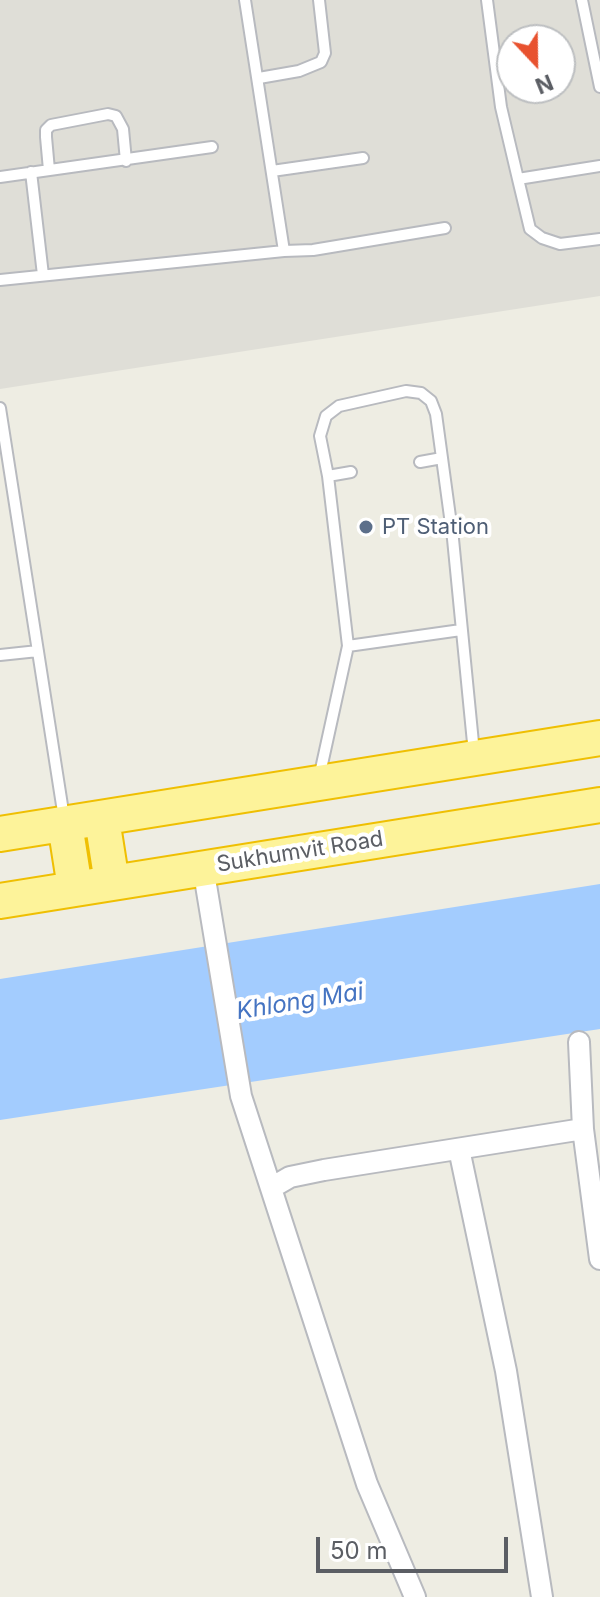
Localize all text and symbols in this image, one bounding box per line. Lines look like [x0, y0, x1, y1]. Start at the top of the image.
north arrow [496, 24, 576, 104]
text: N [532, 69, 557, 100]
place label: PT Station [382, 514, 489, 540]
marker: PT Station [357, 518, 375, 536]
street label: Sukhumvit Road [215, 826, 385, 878]
water label: Khlong Mai [234, 978, 366, 1026]
scale bar [320, 1521, 512, 1571]
text: 50 m [330, 1536, 388, 1565]

